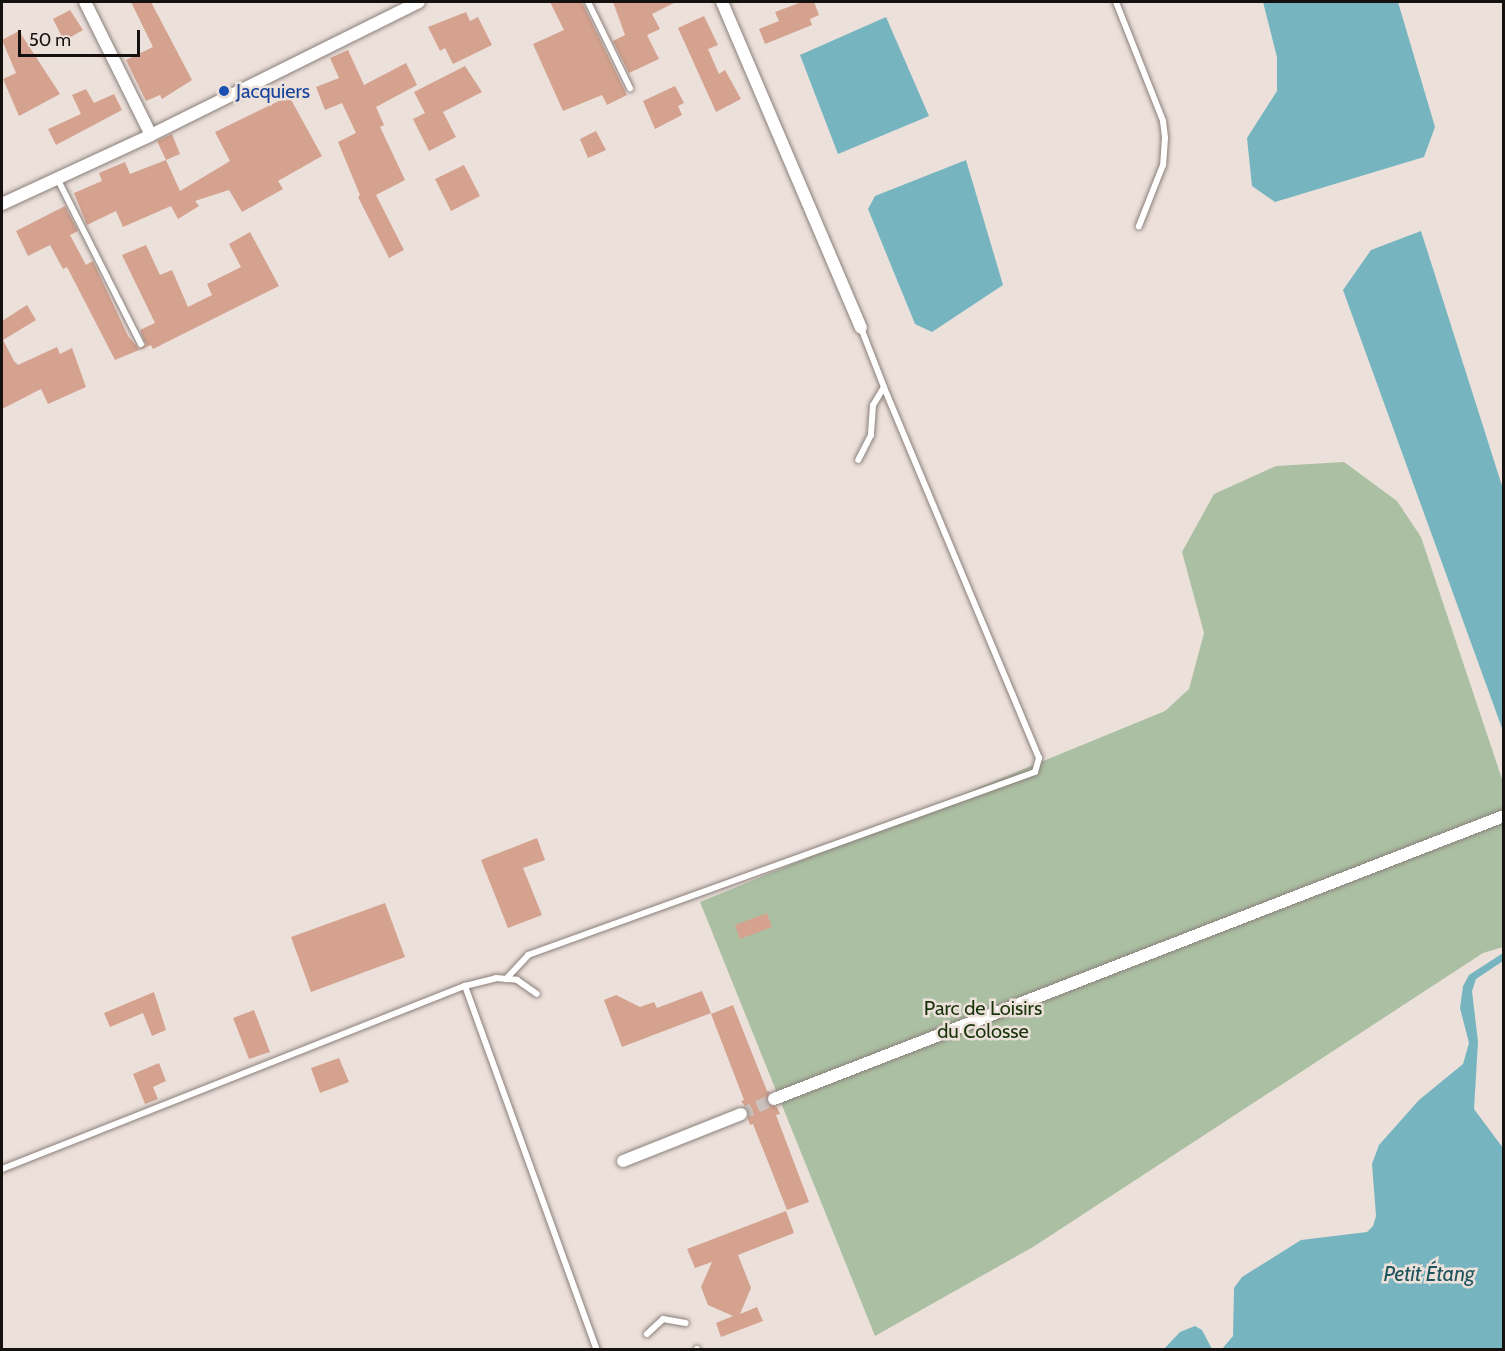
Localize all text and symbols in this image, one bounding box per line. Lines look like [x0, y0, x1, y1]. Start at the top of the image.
scale bar [21, 18, 142, 56]
text: 50 m [29, 29, 71, 51]
place label: Jacquiers [236, 79, 310, 103]
marker: Jacquiers [217, 84, 231, 98]
park label: Parc de Loisirs du Colosse [924, 997, 1042, 1044]
water label: Petit Étang [1383, 1261, 1475, 1287]

